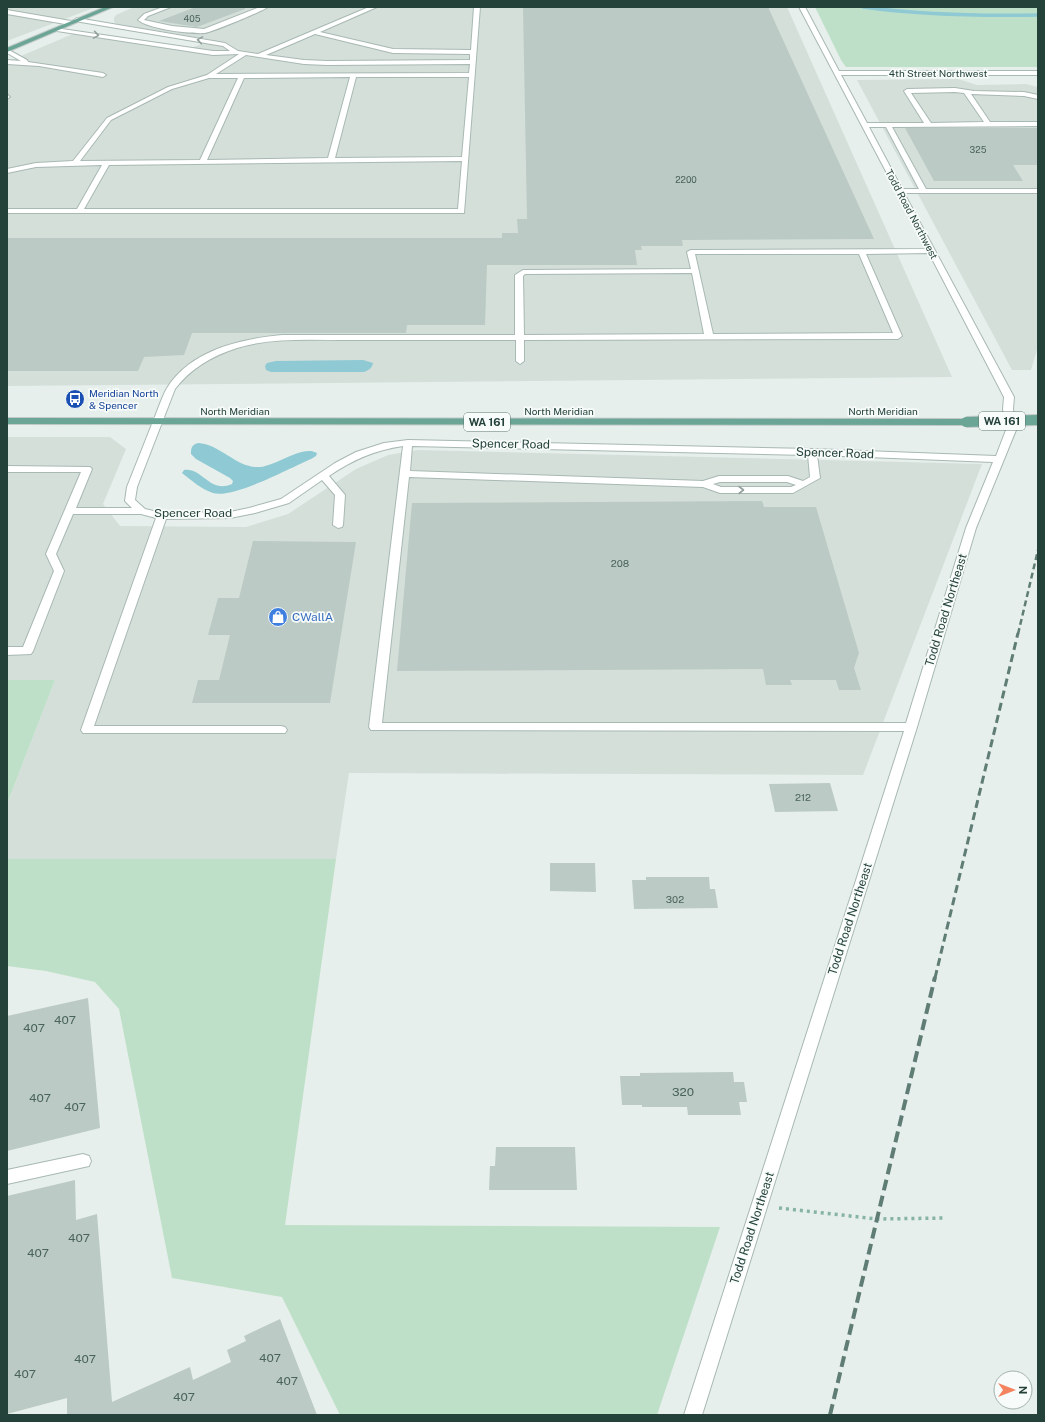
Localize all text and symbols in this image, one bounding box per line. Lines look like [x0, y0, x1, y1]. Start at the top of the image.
house number: 405 [184, 13, 201, 24]
one-way arrow [92, 30, 99, 38]
one-way arrow [196, 36, 203, 45]
street label: 4th Street Northwest [889, 67, 987, 79]
house number: 325 [970, 144, 987, 155]
street label: Todd Road Northwest [883, 167, 941, 261]
house number: 2200 [675, 174, 697, 185]
place label: Meridian North & Spencer [89, 387, 159, 411]
bus stop icon: Meridian North & Spencer [64, 388, 86, 410]
street label: North Meridian [200, 405, 270, 417]
street label: North Meridian [524, 405, 594, 417]
street label: North Meridian [848, 405, 918, 417]
road number: WA 161 [979, 412, 1025, 430]
road number: WA 161 [464, 413, 510, 431]
street label: Spencer Road [472, 436, 550, 452]
street label: Spencer Road [796, 445, 874, 461]
one-way arrow [738, 486, 744, 494]
street label: Spencer Road [154, 506, 232, 520]
street label: Todd Road Northeast [922, 552, 970, 668]
house number: 208 [611, 557, 629, 569]
shop icon: CWallA [267, 606, 289, 628]
place label: CWallA [292, 610, 334, 624]
house number: 212 [795, 791, 811, 803]
street label: Todd Road Northeast [825, 861, 875, 977]
house number: 302 [666, 893, 684, 905]
house number: 407 [54, 1013, 76, 1027]
house number: 407 [23, 1021, 45, 1035]
house number: 320 [672, 1085, 694, 1099]
house number: 407 [29, 1091, 51, 1105]
house number: 407 [64, 1100, 86, 1114]
street label: Todd Road Northeast [727, 1170, 777, 1286]
house number: 407 [68, 1231, 90, 1245]
house number: 407 [27, 1246, 49, 1260]
house number: 407 [259, 1351, 281, 1365]
house number: 407 [74, 1352, 96, 1366]
house number: 407 [14, 1367, 36, 1381]
north arrow [993, 1370, 1033, 1410]
house number: 407 [276, 1374, 298, 1388]
text: N [1017, 1386, 1029, 1394]
house number: 407 [173, 1390, 195, 1404]

